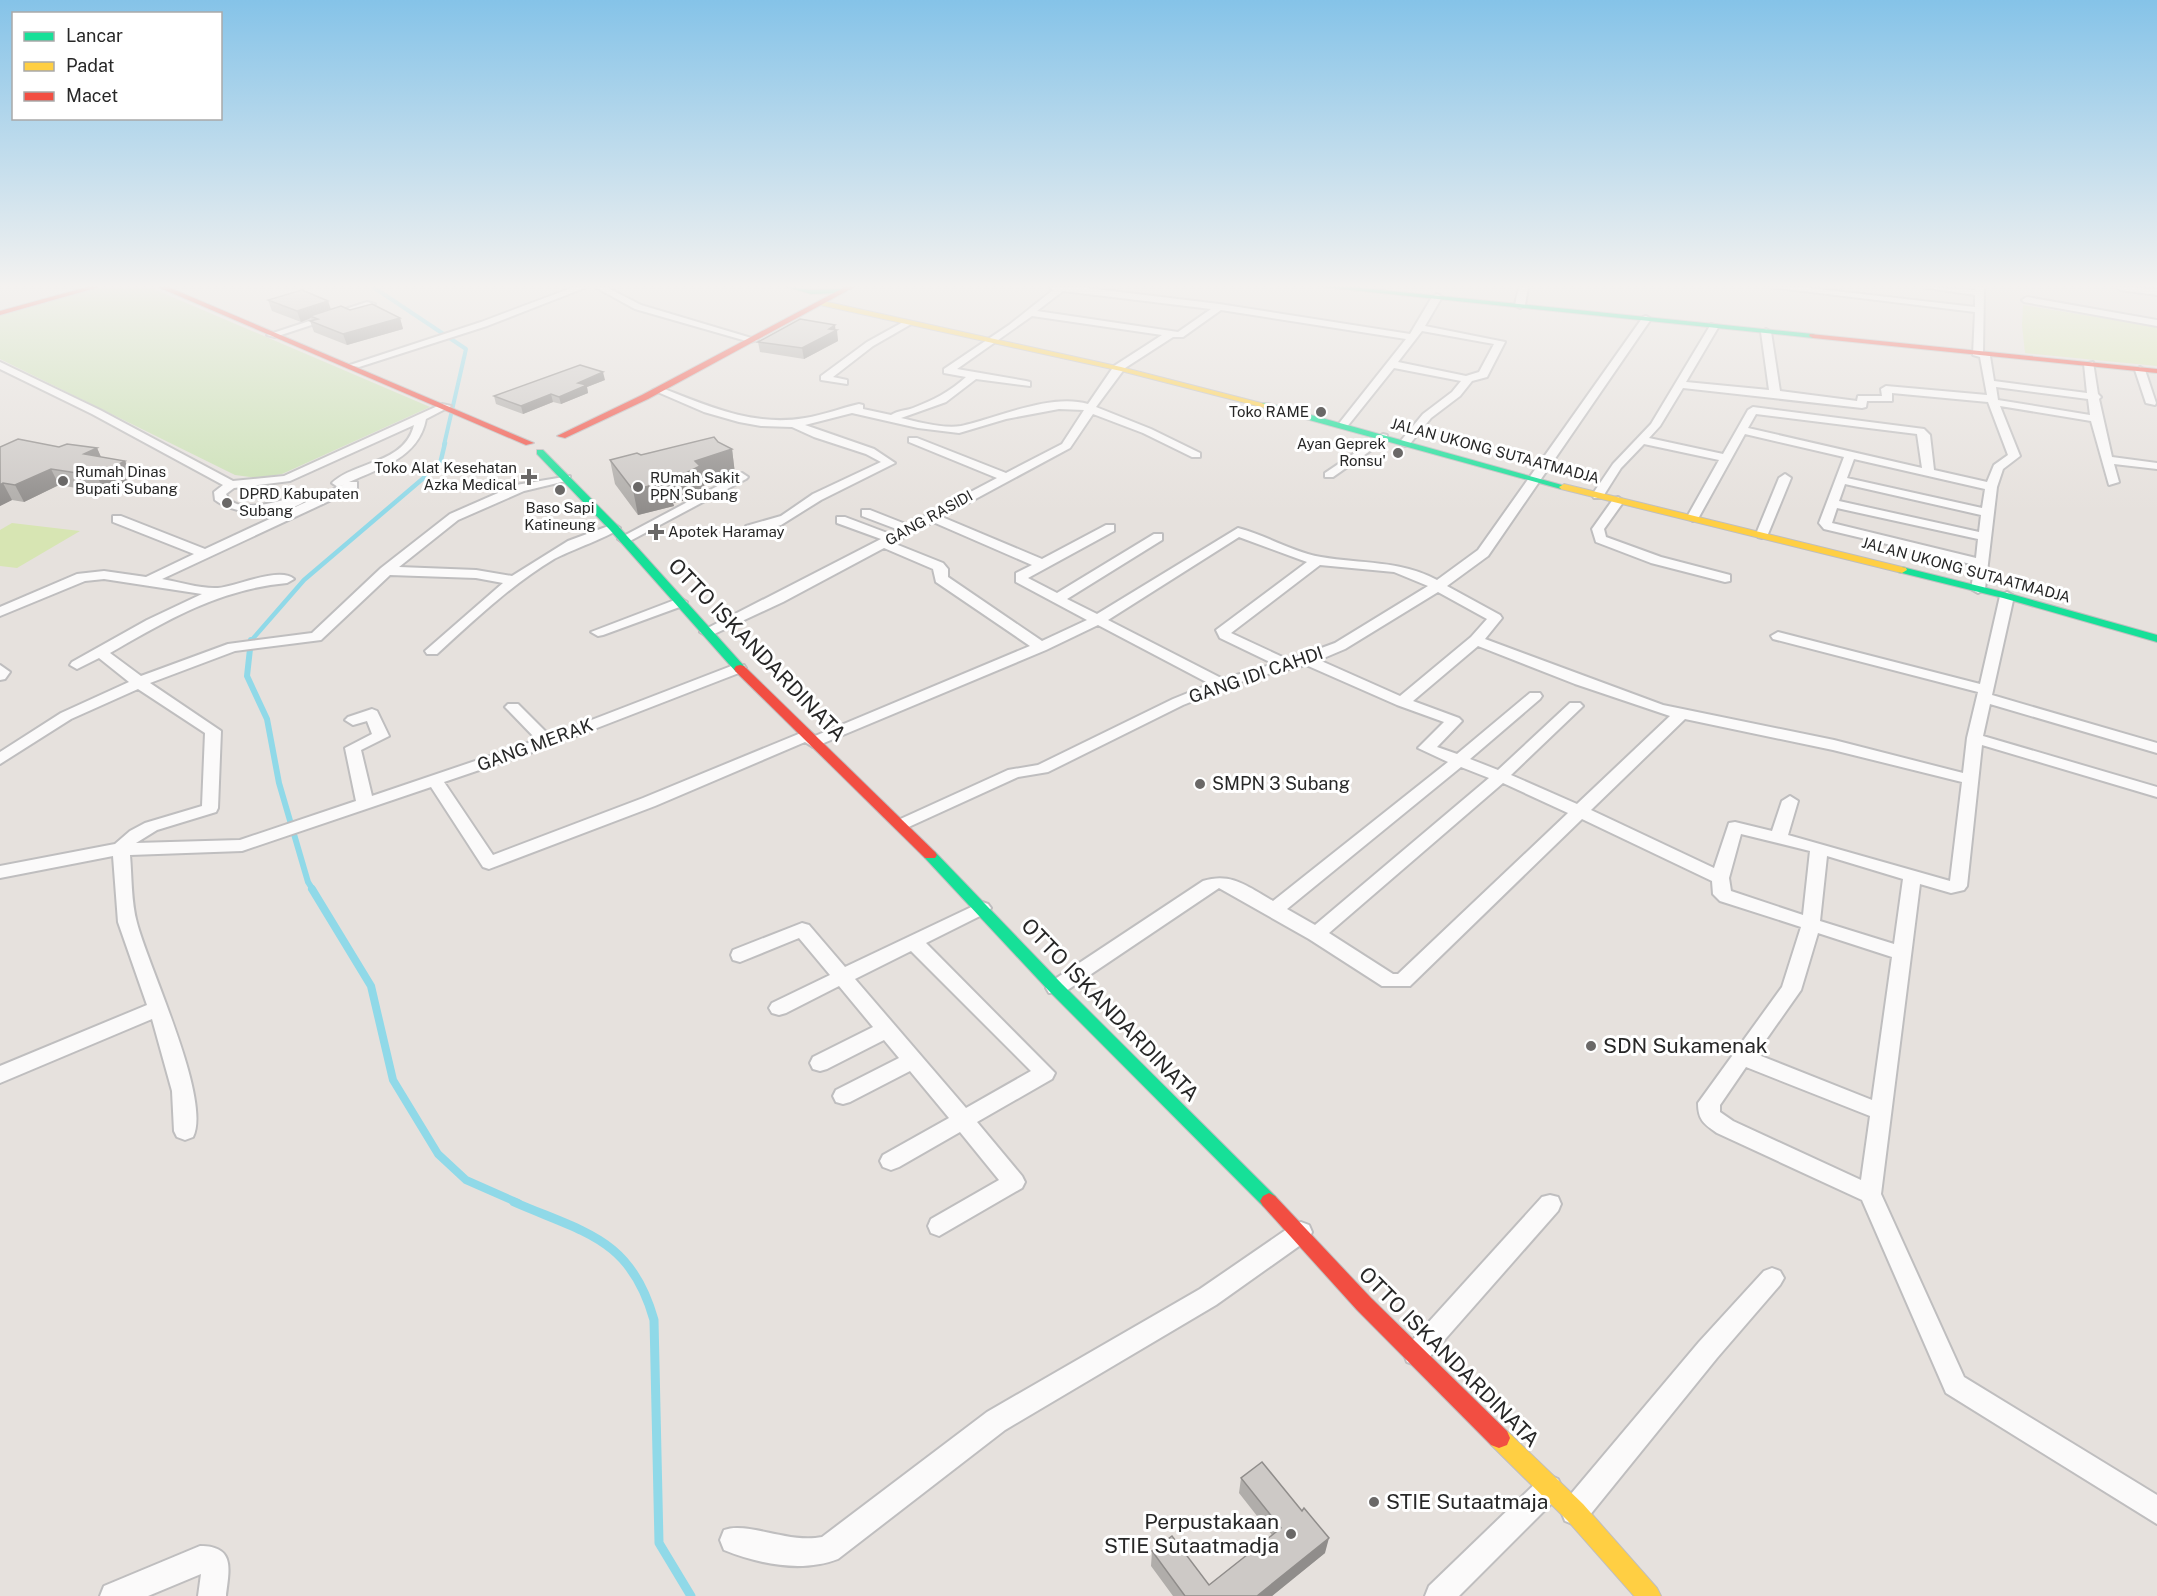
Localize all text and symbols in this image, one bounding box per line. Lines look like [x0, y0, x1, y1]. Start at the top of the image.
legend [12, 12, 222, 120]
text: Lancar [66, 25, 123, 46]
text: Padat [66, 55, 115, 76]
text: Macet [66, 85, 118, 106]
place label: Toko RAME [1229, 403, 1309, 420]
marker: Toko RAME [1314, 405, 1328, 419]
street label: JALAN UKONG SUTAATMADJA [1389, 414, 1602, 487]
place label: Ayan Geprek Ronsu' [1297, 435, 1386, 469]
marker: Ayan Geprek Ronsu' [1391, 446, 1405, 460]
place label: Toko Alat Kesehatan Azka Medical [374, 459, 517, 493]
place label: Rumah Dinas Bupati Subang [75, 463, 178, 497]
place label: RUmah Sakit PPN Subang [650, 469, 740, 503]
marker: Toko Alat Kesehatan Azka Medical [522, 470, 536, 484]
marker: Rumah Dinas Bupati Subang [56, 474, 70, 488]
marker: RUmah Sakit PPN Subang [631, 480, 645, 494]
marker: Baso Sapi Katineung [553, 483, 567, 497]
place label: DPRD Kabupaten Subang [239, 485, 359, 519]
street label: GANG RASIDI [882, 487, 975, 549]
marker: DPRD Kabupaten Subang [220, 496, 234, 510]
place label: Baso Sapi Katineung [524, 499, 596, 533]
place label: Apotek Haramay [668, 523, 785, 540]
marker: Apotek Haramay [649, 525, 663, 539]
street label: JALAN UKONG SUTAATMADJA [1860, 533, 2073, 606]
street label: OTTO ISKANDARDINATA [663, 553, 851, 746]
street label: GANG IDI CAHDI [1186, 642, 1326, 707]
street label: GANG MERAK [474, 714, 596, 775]
place label: SMPN 3 Subang [1212, 773, 1350, 794]
marker: SMPN 3 Subang [1193, 777, 1207, 791]
street label: OTTO ISKANDARDINATA [1016, 913, 1204, 1106]
place label: SDN Sukamenak [1603, 1033, 1768, 1058]
marker: SDN Sukamenak [1584, 1039, 1598, 1053]
street label: OTTO ISKANDARDINATA [1354, 1261, 1545, 1452]
place label: STIE Sutaatmaja [1386, 1489, 1548, 1514]
marker: STIE Sutaatmaja [1367, 1495, 1381, 1509]
place label: Perpustakaan STIE Sutaatmadja [1104, 1509, 1279, 1558]
marker: Perpustakaan STIE Sutaatmadja [1284, 1527, 1298, 1541]

